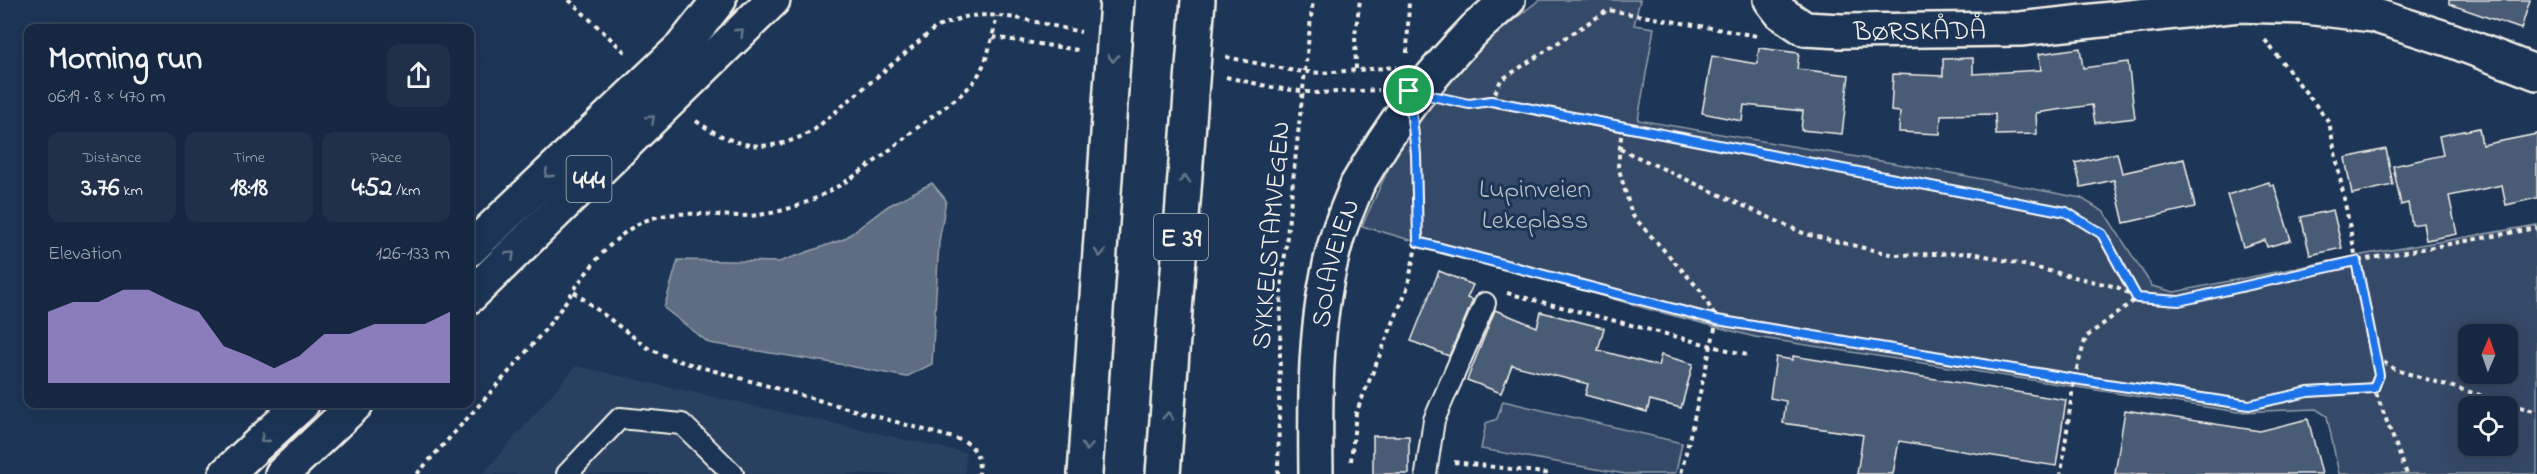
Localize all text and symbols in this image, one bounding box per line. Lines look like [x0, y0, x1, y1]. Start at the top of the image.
street label: BØRSKÅDÅ [1852, 12, 1986, 53]
one-way arrow [733, 28, 744, 39]
text: Morning run [48, 36, 202, 84]
button: share [387, 44, 450, 107]
one-way arrow [1107, 54, 1120, 63]
pin [1383, 65, 1434, 116]
icon: arrive [1392, 74, 1425, 107]
text: 06:19 · 8 × 470 m [48, 83, 165, 112]
one-way arrow [643, 115, 654, 126]
street label: SYKKELSTAMVEGEN [1243, 120, 1302, 351]
text: Distance [83, 146, 141, 170]
text: Time [233, 146, 265, 170]
text: Pace [370, 146, 402, 170]
road number: 444 [566, 156, 612, 202]
one-way arrow [545, 167, 555, 178]
text: 3.76 [81, 170, 119, 208]
text: 18:18 [230, 170, 268, 208]
text: 4:52 [351, 170, 392, 208]
park label: Lupinveien Lekeplass [1479, 171, 1591, 241]
one-way arrow [1178, 175, 1191, 184]
text: km [119, 179, 143, 203]
text: /km [392, 179, 421, 203]
street label: SOLAVEIEN [1303, 193, 1372, 330]
road number: E 39 [1154, 214, 1208, 260]
text: Elevation [48, 240, 122, 269]
text: 126–133 m [376, 240, 450, 269]
one-way arrow [1094, 248, 1107, 257]
one-way arrow [504, 251, 515, 262]
north arrow [2458, 324, 2518, 384]
map controls [2458, 324, 2518, 456]
button: locate [2458, 396, 2518, 456]
one-way arrow [1161, 411, 1174, 420]
one-way arrow [260, 432, 271, 443]
one-way arrow [1081, 443, 1094, 452]

